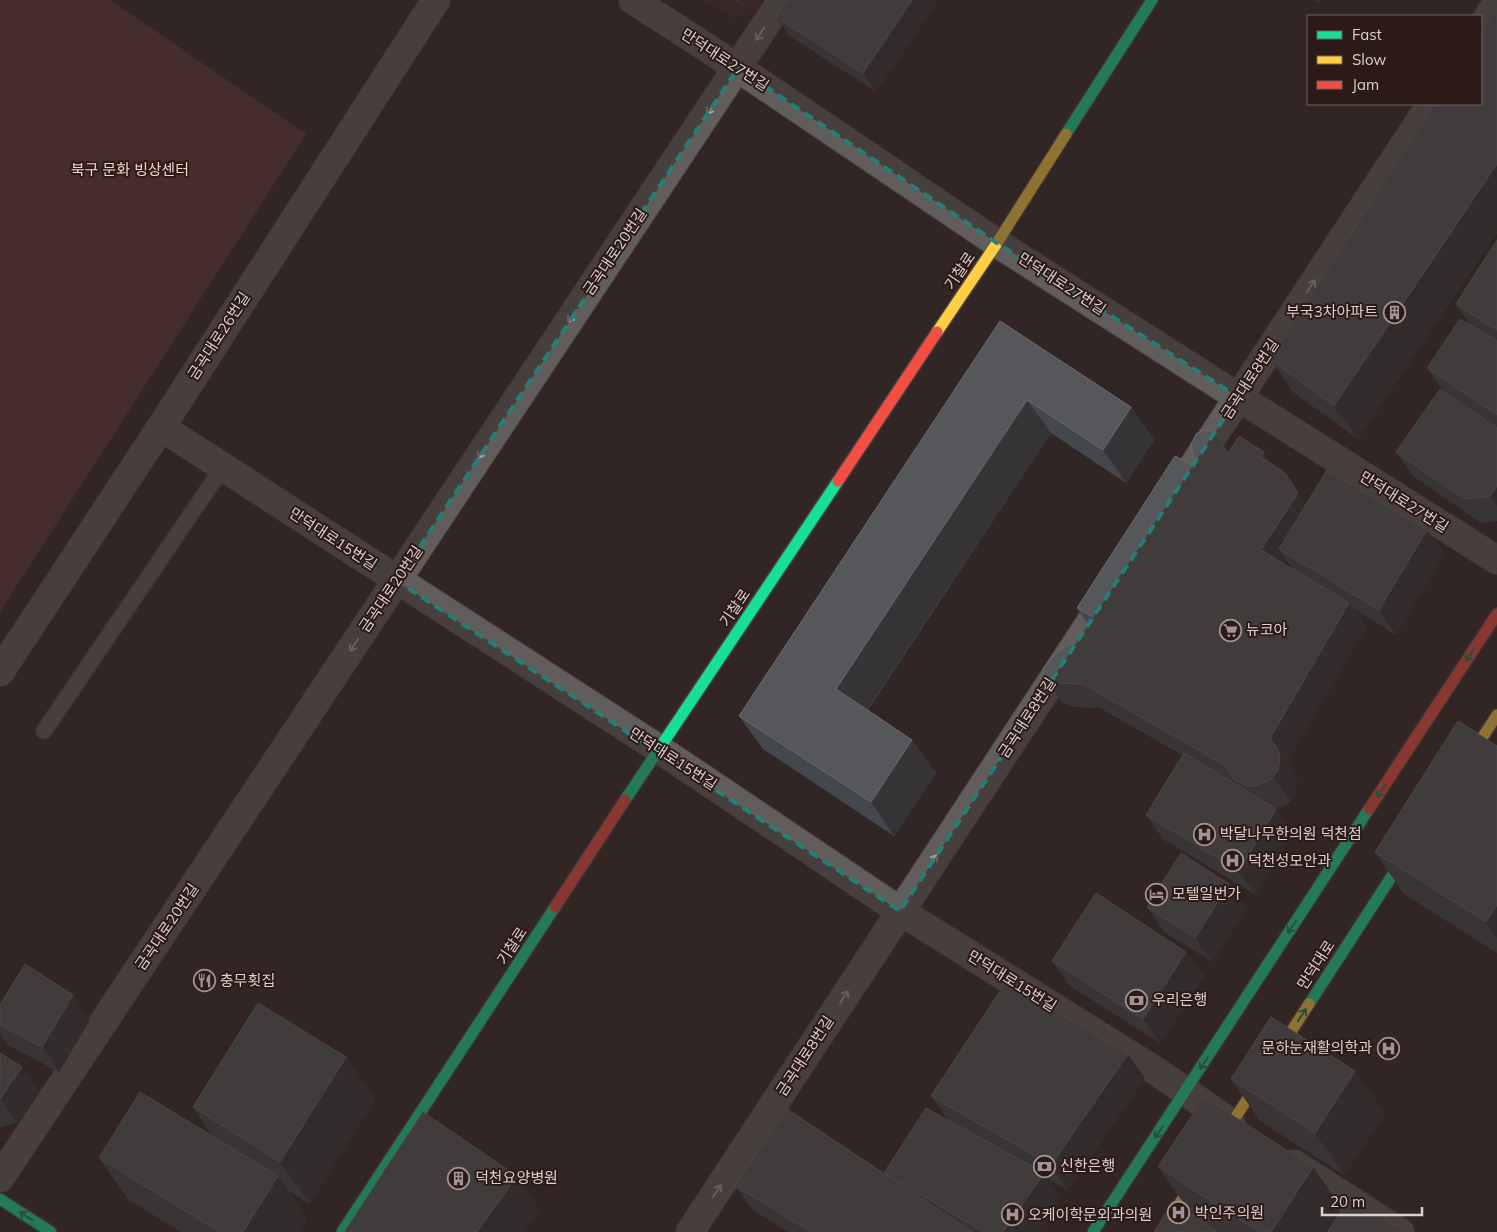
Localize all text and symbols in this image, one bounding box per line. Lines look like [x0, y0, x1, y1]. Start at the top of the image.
legend [1307, 15, 1482, 105]
street label: 만덕대로27번길 [678, 24, 773, 95]
text: Fast [1352, 25, 1382, 44]
one-way arrow [755, 26, 765, 40]
text: Slow [1352, 50, 1386, 69]
text: Jam [1352, 75, 1379, 94]
one-way arrow [706, 101, 716, 115]
park label: 북구 문화 빙상센터 [71, 160, 189, 179]
street label: 금곡대로20번길 [579, 205, 651, 299]
street label: 기찰로 [940, 248, 979, 293]
street label: 만덕대로27번길 [1015, 248, 1110, 319]
one-way arrow [1306, 280, 1316, 294]
street label: 금곡대로26번길 [183, 288, 254, 383]
building icon: 부국3차아파트 [1382, 300, 1406, 324]
place label: 부국3차아파트 [1286, 302, 1378, 321]
one-way arrow [567, 309, 577, 323]
street label: 금곡대로8번길 [1217, 335, 1283, 422]
one-way arrow [477, 444, 487, 458]
street label: 만덕대로27번길 [1356, 467, 1452, 536]
street label: 만덕대로15번길 [286, 503, 381, 574]
street label: 금곡대로20번길 [355, 542, 427, 636]
street label: 기찰로 [715, 585, 754, 630]
supermarket icon: 뉴코아 [1218, 618, 1242, 642]
place label: 뉴코아 [1246, 620, 1288, 639]
one-way arrow [349, 638, 359, 652]
one-way arrow [1465, 648, 1475, 662]
street label: 금곡대로8번길 [994, 674, 1060, 761]
street label: 만덕대로15번길 [626, 723, 721, 794]
one-way arrow [1376, 784, 1386, 798]
hospital icon: 박달나무한의원 덕천점 [1192, 822, 1216, 846]
place label: 박달나무한의원 덕천점 [1220, 824, 1362, 843]
hospital icon: 덕천성모안과 [1220, 849, 1244, 873]
place label: 덕천성모안과 [1248, 851, 1331, 870]
one-way arrow [928, 854, 939, 868]
street label: 금곡대로20번길 [131, 880, 203, 974]
hotel icon: 모텔일번가 [1144, 882, 1168, 906]
place label: 모텔일번가 [1172, 884, 1241, 903]
one-way arrow [1287, 920, 1297, 934]
street label: 기찰로 [492, 923, 531, 968]
street label: 만덕대로 [1293, 936, 1339, 993]
street label: 만덕대로15번길 [964, 946, 1060, 1015]
restaurant icon: 충무횟집 [192, 969, 216, 993]
place label: 충무횟집 [220, 971, 275, 990]
bank icon: 우리은행 [1124, 988, 1148, 1012]
one-way arrow [839, 990, 849, 1004]
place label: 우리은행 [1152, 990, 1207, 1009]
one-way arrow [1297, 1008, 1307, 1022]
street label: 금곡대로8번길 [772, 1012, 838, 1099]
hospital icon: 문하눈재활의학과 [1376, 1036, 1400, 1060]
place label: 문하눈재활의학과 [1262, 1038, 1372, 1057]
one-way arrow [1198, 1056, 1208, 1070]
one-way arrow [1153, 1124, 1163, 1138]
bank icon: 신한은행 [1032, 1154, 1056, 1178]
place label: 신한은행 [1060, 1156, 1115, 1175]
building icon: 덕천요양병원 [447, 1166, 471, 1190]
place label: 덕천요양병원 [475, 1168, 558, 1187]
scale bar [1322, 1184, 1422, 1216]
one-way arrow [712, 1185, 722, 1199]
text: 20 m [1330, 1192, 1365, 1211]
hospital icon: 박인주의원 [1167, 1201, 1191, 1225]
hospital icon: 오케이학문외과의원 [1000, 1203, 1024, 1227]
place label: 박인주의원 [1195, 1203, 1264, 1222]
place label: 오케이학문외과의원 [1028, 1205, 1152, 1224]
one-way arrow [19, 1210, 33, 1220]

